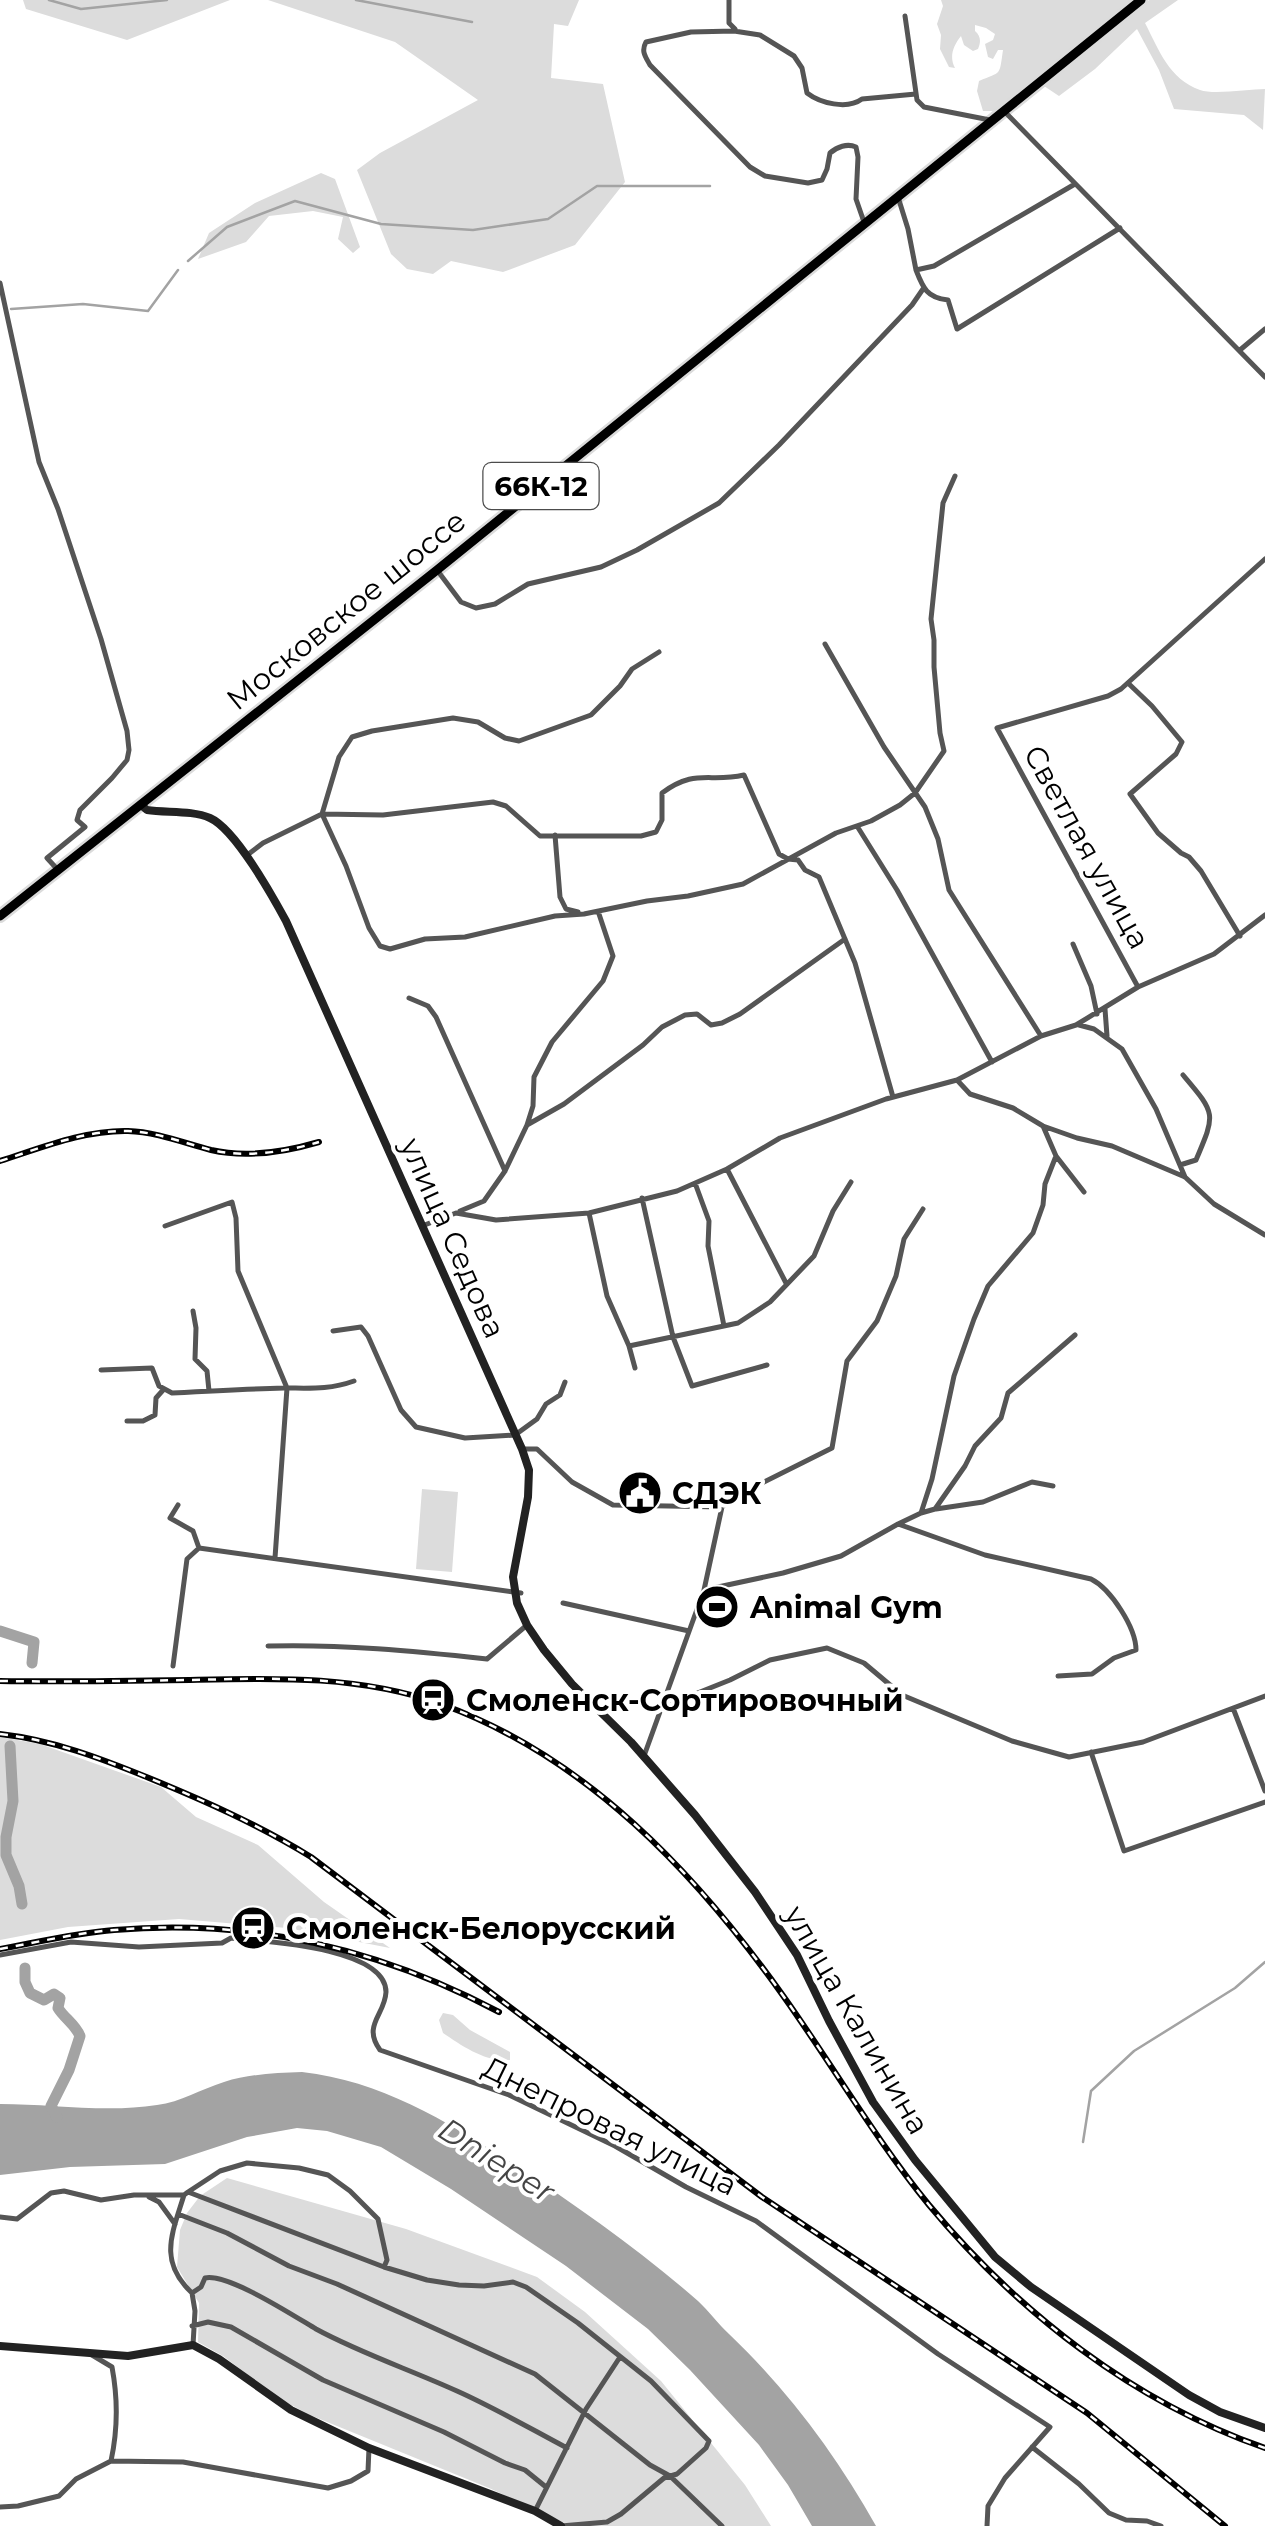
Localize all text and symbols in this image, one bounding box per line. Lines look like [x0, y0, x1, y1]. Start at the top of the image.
road number: 66К-12 [484, 463, 598, 509]
street label: Московское шоссе [219, 502, 473, 718]
street label: Светлая улица [1016, 739, 1158, 955]
street label: улица Седова [392, 1131, 514, 1344]
public building icon: СДЭК [617, 1470, 663, 1516]
place label: СДЭК [672, 1475, 762, 1512]
sports icon: Animal Gym [694, 1584, 740, 1630]
place label: Animal Gym [749, 1589, 943, 1626]
station icon: Смоленск-Сортировочный [410, 1677, 456, 1723]
place label: Смоленск-Сортировочный [466, 1682, 904, 1719]
street label: улица Калинина [776, 1898, 937, 2141]
station icon: Смоленск-Белорусский [230, 1905, 276, 1951]
place label: Смоленск-Белорусский [286, 1910, 676, 1947]
street label: Днепровая улица [477, 2048, 743, 2204]
water label: Dnieper [432, 2109, 563, 2212]

